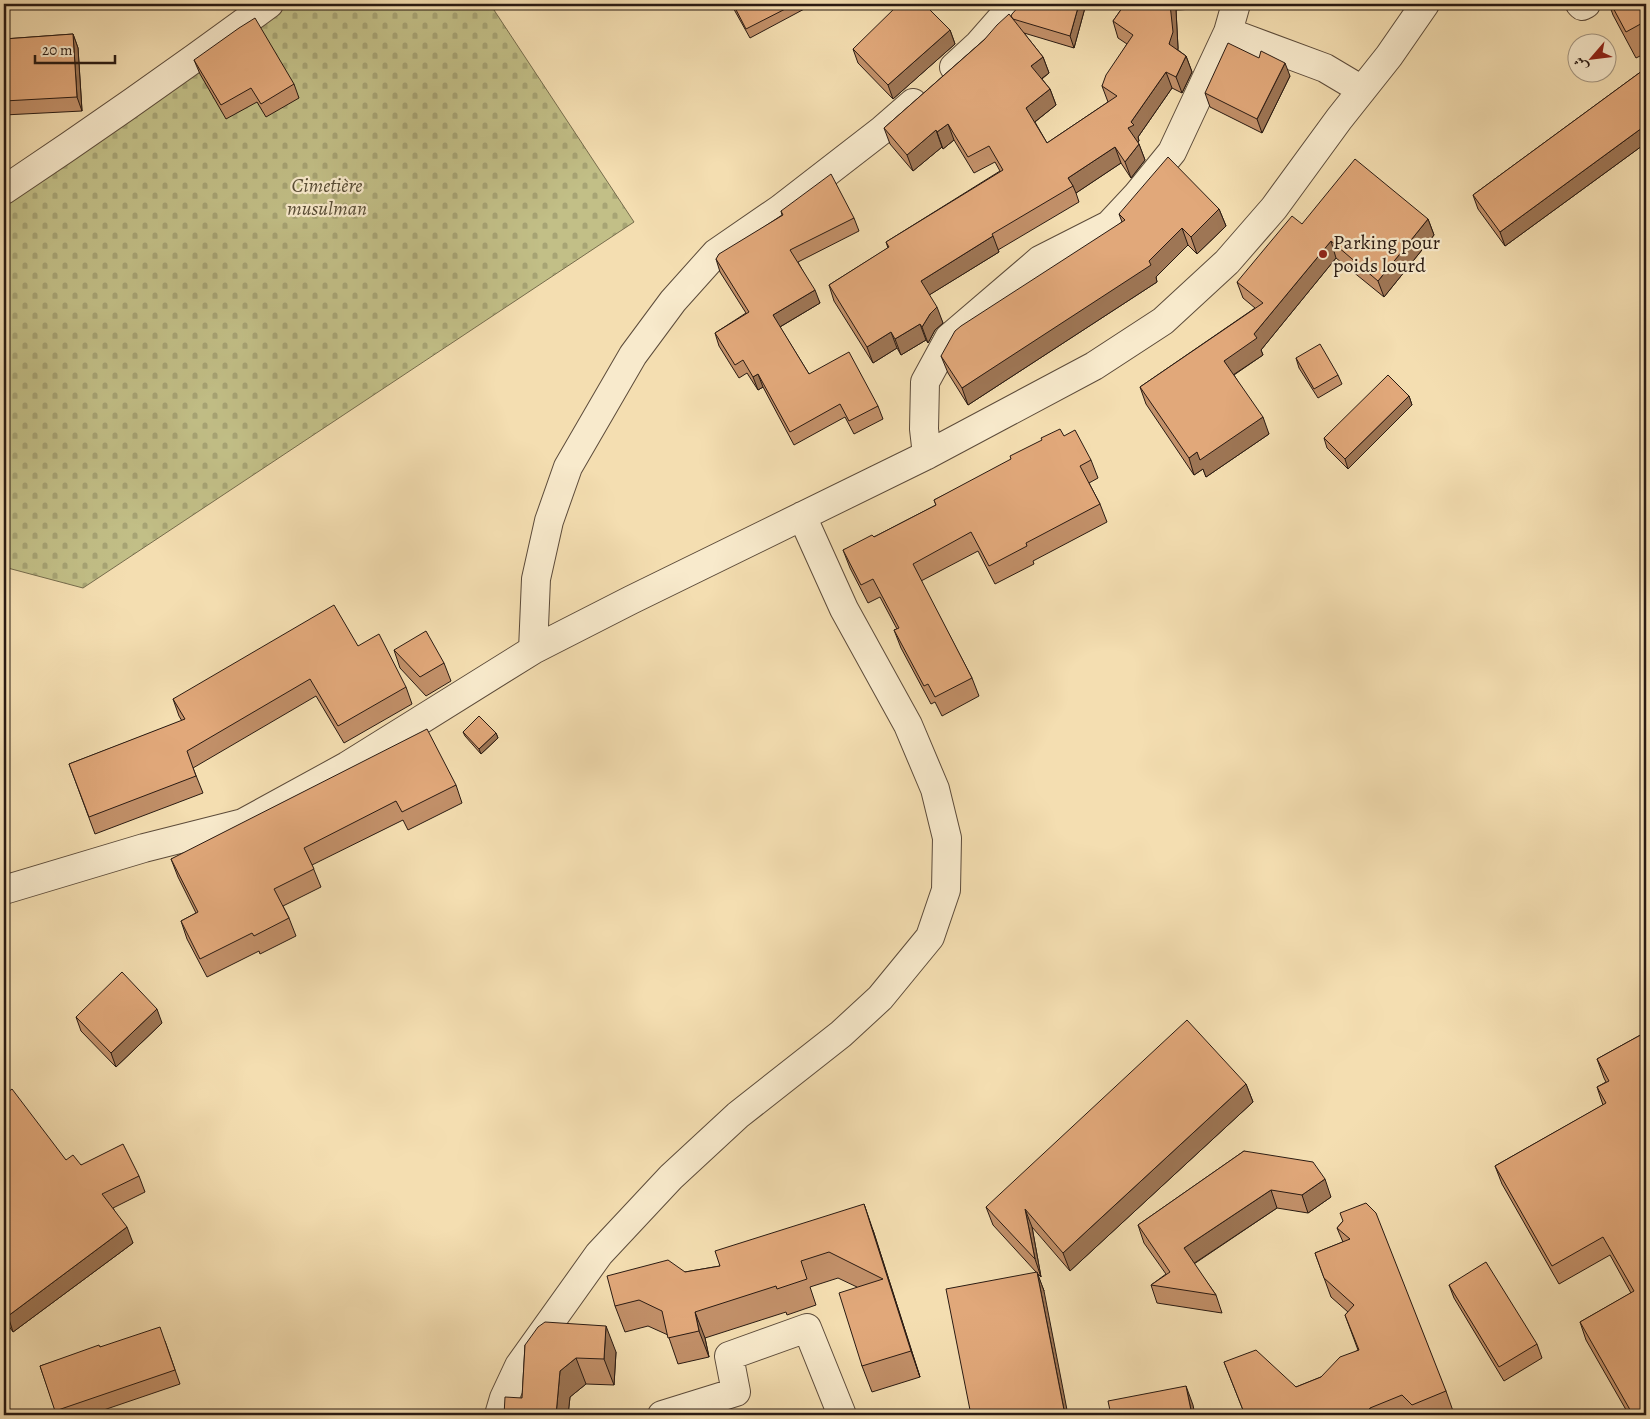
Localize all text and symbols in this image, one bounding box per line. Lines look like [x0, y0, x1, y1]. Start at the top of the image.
scale bar [35, 32, 115, 64]
north arrow [1568, 32, 1618, 82]
text: 20 m [42, 40, 73, 60]
text: ش [1569, 53, 1593, 74]
park label: Cimetière musulman [287, 172, 367, 222]
place label: Parking pour poids lourd [1333, 229, 1440, 279]
marker: Parking pour poids lourd [1317, 248, 1329, 260]

